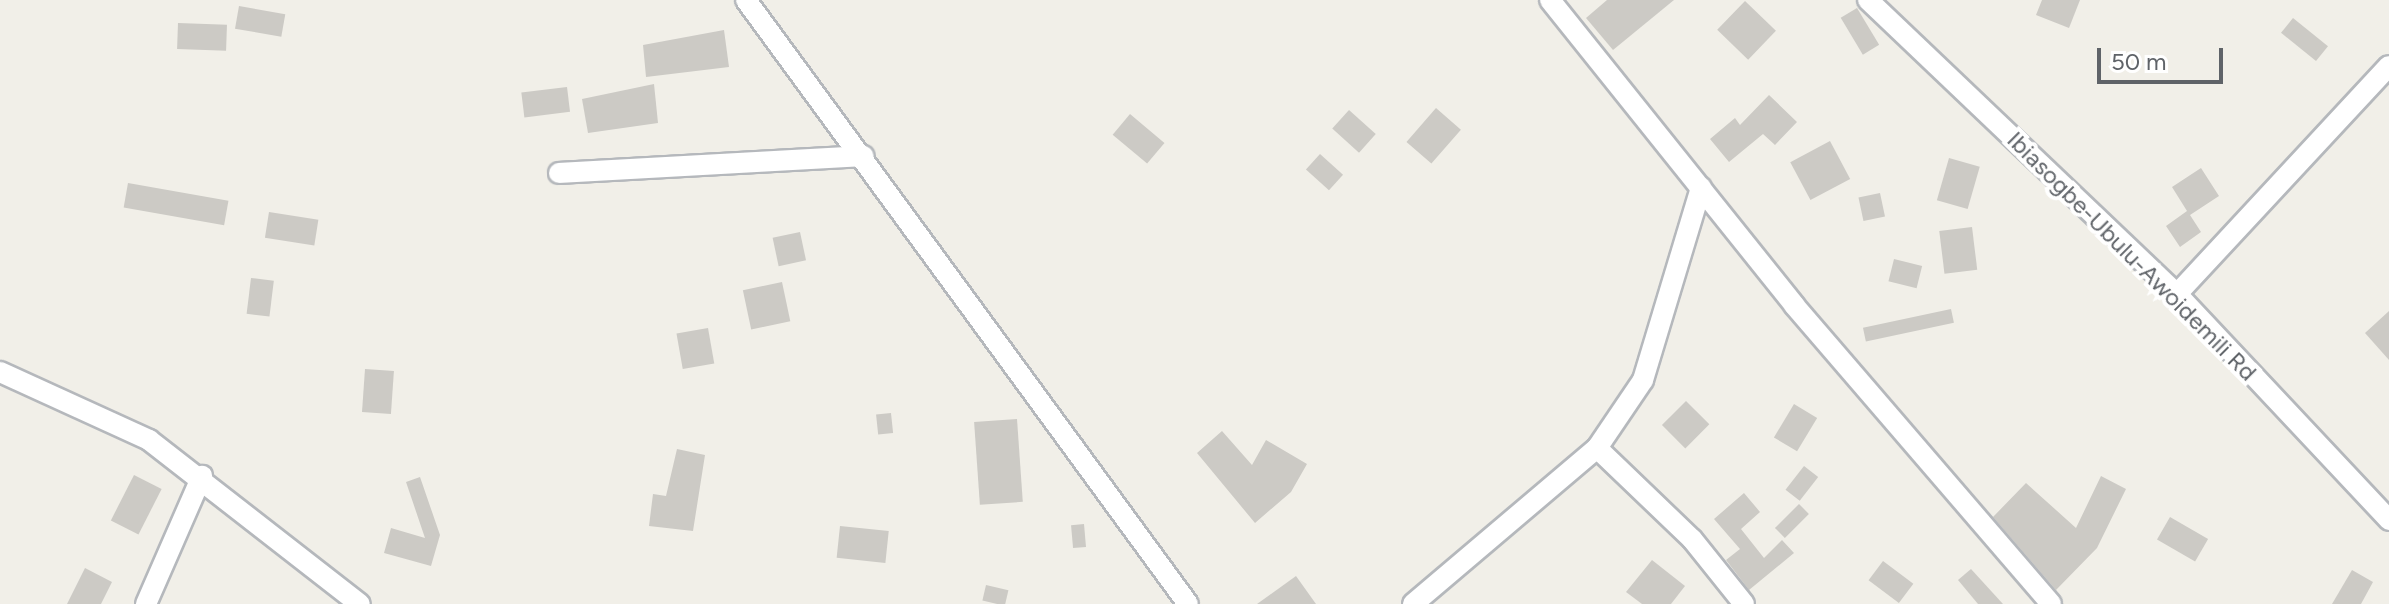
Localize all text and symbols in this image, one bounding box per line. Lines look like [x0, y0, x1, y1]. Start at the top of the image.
scale bar [2101, 32, 2227, 82]
text: 50 m [2111, 47, 2167, 76]
street label: Ibiasogbe-Ubulu-Awoidemili Rd [2001, 125, 2263, 387]

